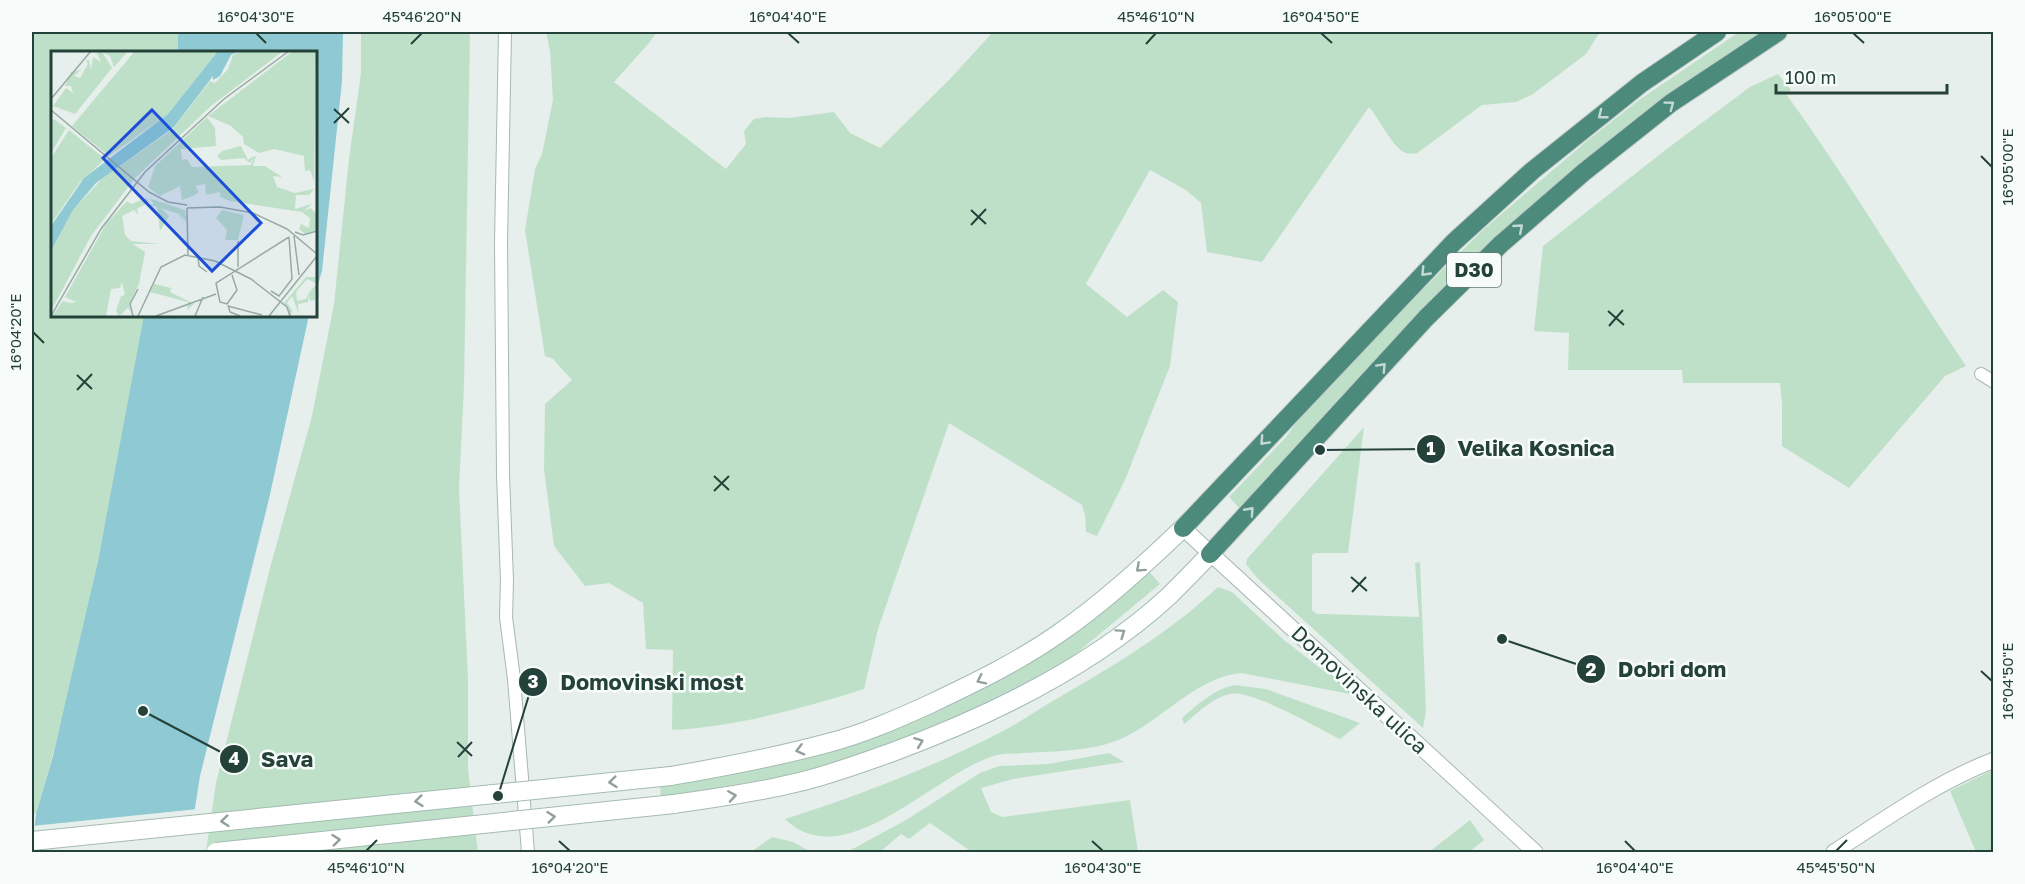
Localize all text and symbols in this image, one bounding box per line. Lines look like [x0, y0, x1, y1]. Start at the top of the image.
text: 16°04'30"E [217, 7, 295, 25]
text: 45°46'20"N [382, 7, 462, 25]
text: 16°04'40"E [749, 7, 827, 25]
text: 45°46'10"N [1117, 7, 1195, 25]
text: 16°04'50"E [1283, 7, 1359, 25]
text: 16°05'00"E [1814, 7, 1892, 25]
inset map [51, 51, 316, 316]
scale bar [1776, 57, 1947, 95]
text: 100 m [1785, 66, 1836, 88]
one-way arrow [1663, 101, 1674, 112]
one-way arrow [1598, 108, 1609, 119]
text: 16°05'00"E [1998, 128, 2016, 206]
one-way arrow [1512, 224, 1523, 235]
road number: D30 [1447, 253, 1501, 287]
one-way arrow [1422, 265, 1433, 276]
text: 16°04'20"E [6, 294, 24, 370]
one-way arrow [1374, 363, 1385, 374]
callout: Velika Kosnica [1416, 429, 1627, 469]
text: Velika Kosnica [1457, 434, 1615, 461]
one-way arrow [1260, 435, 1271, 445]
text: 1 [1426, 437, 1436, 459]
one-way arrow [1243, 507, 1254, 517]
one-way arrow [1137, 561, 1147, 572]
street label: Domovinska ulica [1286, 620, 1433, 759]
one-way arrow [1115, 629, 1126, 640]
text: 16°04'50"E [1998, 643, 2016, 719]
callout: Dobri dom [1576, 649, 1738, 689]
text: Dobri dom [1618, 655, 1726, 682]
text: 2 [1586, 658, 1597, 680]
callout: Domovinski most [518, 662, 756, 702]
text: Domovinski most [560, 668, 744, 695]
text: 3 [528, 670, 539, 692]
one-way arrow [977, 672, 988, 684]
one-way arrow [913, 737, 924, 749]
callout: Sava [219, 739, 325, 779]
one-way arrow [795, 743, 805, 756]
text: Sava [261, 745, 313, 772]
text: 4 [228, 747, 240, 769]
one-way arrow [608, 775, 618, 787]
one-way arrow [727, 790, 737, 802]
one-way arrow [414, 795, 424, 807]
one-way arrow [547, 811, 556, 824]
one-way arrow [220, 814, 230, 827]
one-way arrow [332, 834, 341, 847]
text: 45°46'10"N [327, 858, 405, 876]
text: 16°04'20"E [532, 858, 608, 876]
text: 16°04'30"E [1064, 858, 1142, 876]
text: 16°04'40"E [1596, 858, 1674, 876]
text: 45°45'50"N [1797, 858, 1875, 876]

